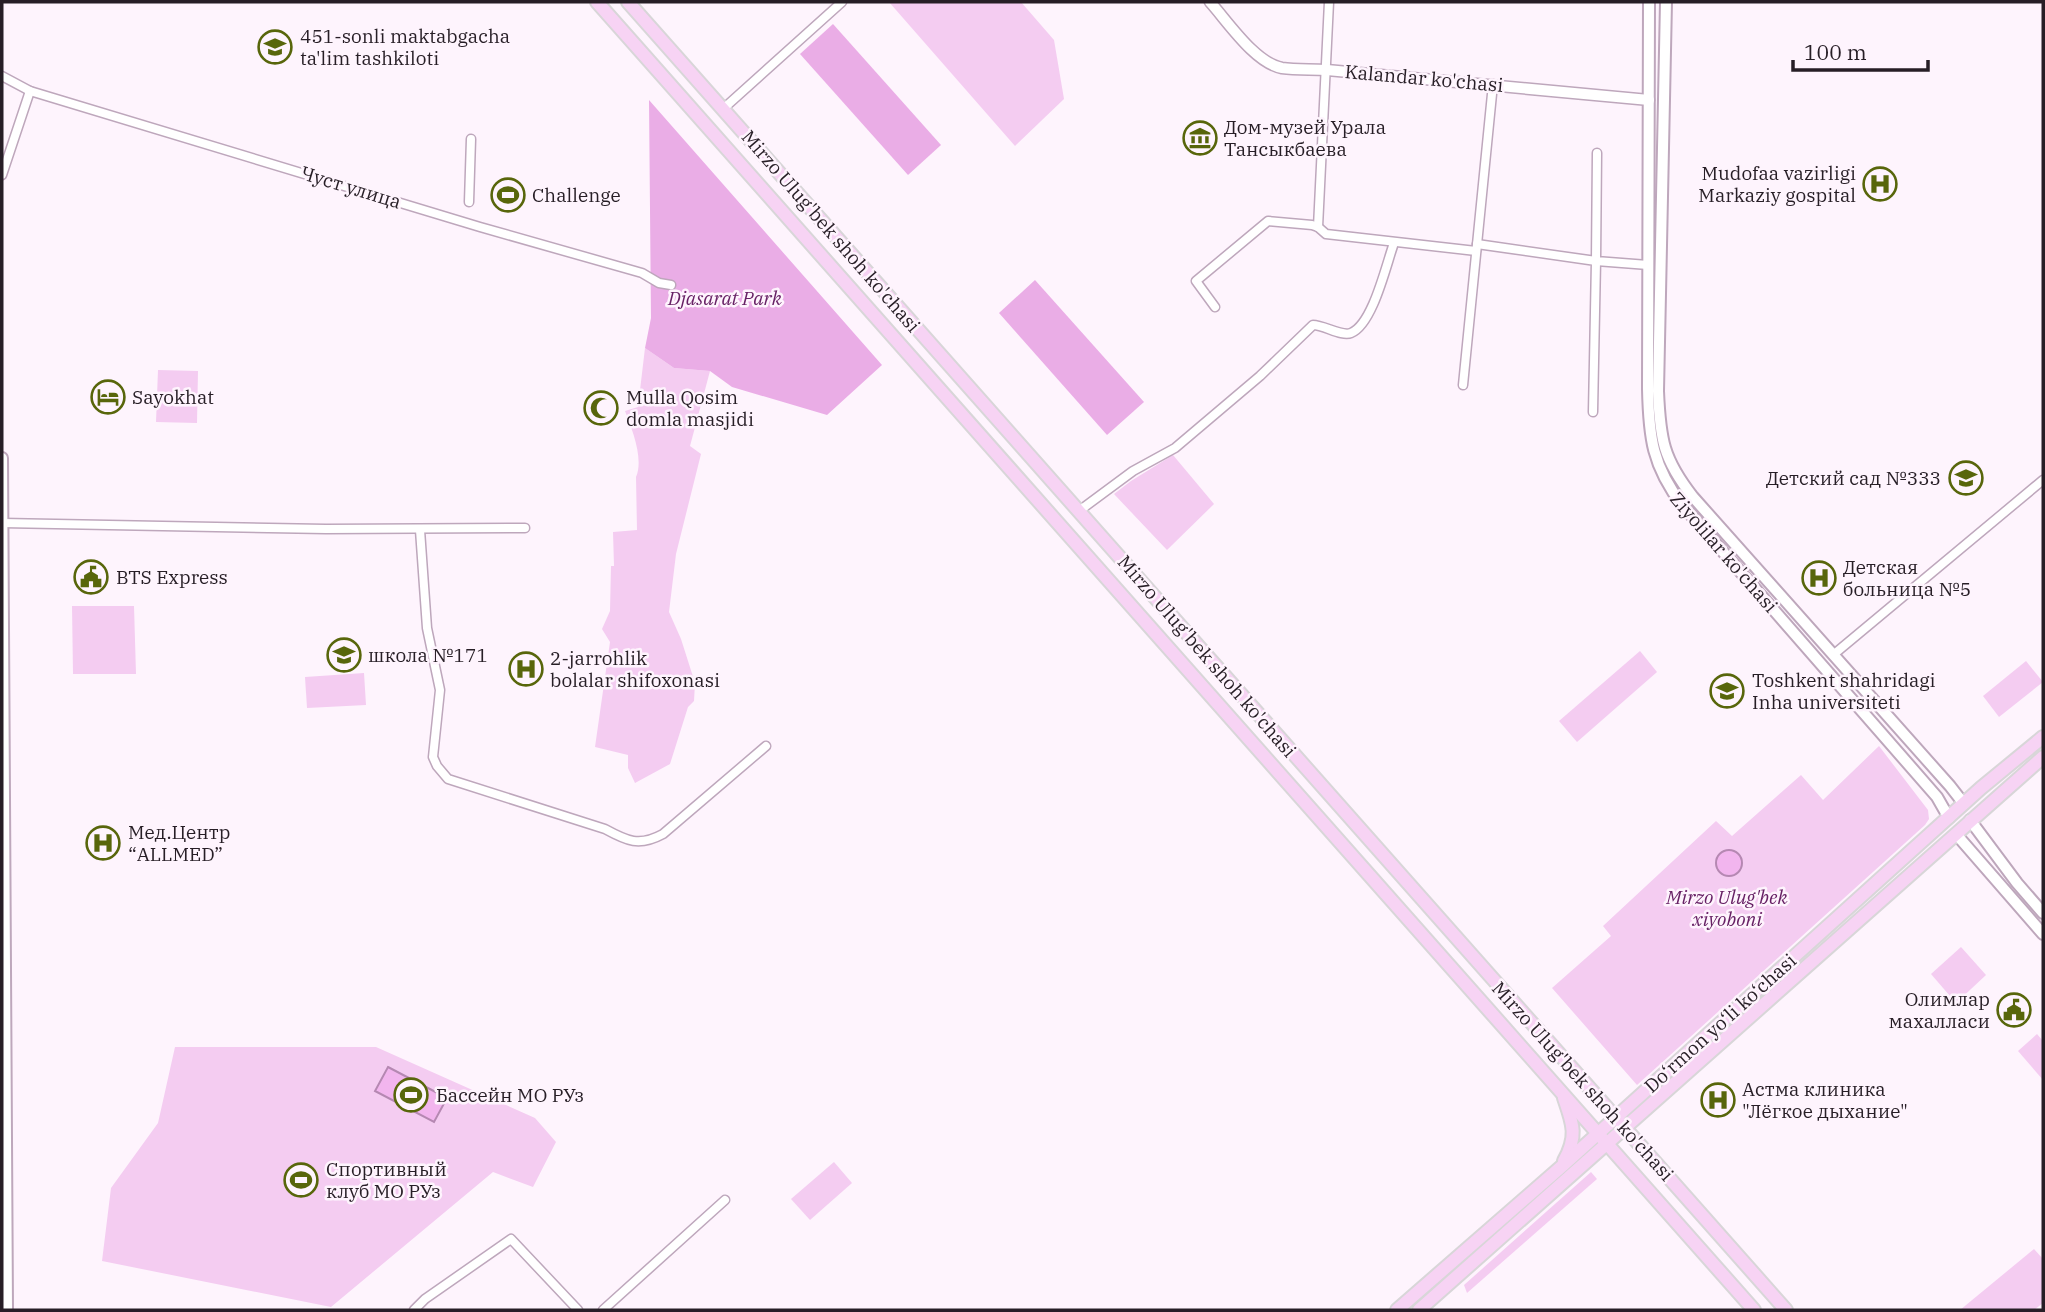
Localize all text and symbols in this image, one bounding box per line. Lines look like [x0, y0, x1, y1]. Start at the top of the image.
place label: 451-sonli maktabgacha ta'lim tashkiloti [300, 24, 510, 70]
school or university icon: 451-sonli maktabgacha ta'lim tashkiloti [256, 28, 294, 66]
scale bar [1793, 28, 1928, 72]
text: 100 m [1804, 38, 1867, 66]
street label: Kalandar ko'chasi [1344, 59, 1504, 97]
place label: Дом-музей Урала Тансыкбаева [1224, 115, 1386, 161]
museum icon: Дом-музей Урала Тансыкбаева [1181, 119, 1219, 157]
street label: Mirzo Ulug'bek shoh ko'chasi [737, 125, 925, 337]
street label: Чуст улица [298, 160, 404, 214]
place label: Mudofaa vazirligi Markaziy gospital [1698, 161, 1856, 207]
hospital icon: Mudofaa vazirligi Markaziy gospital [1861, 165, 1899, 203]
sports icon: Challenge [489, 176, 527, 214]
place label: Challenge [532, 183, 621, 207]
park label: Djasarat Park [667, 286, 783, 310]
hotel icon: Sayokhat [89, 378, 127, 416]
place label: Sayokhat [132, 385, 214, 409]
place label: Mulla Qosim domla masjidi [626, 385, 754, 431]
mosque icon: Mulla Qosim domla masjidi [582, 389, 620, 427]
school or university icon: Детский сад №333 [1947, 459, 1985, 497]
place label: Детский сад №333 [1766, 466, 1941, 490]
street label: Ziyolilar ko'chasi [1665, 487, 1783, 617]
street label: Mirzo Ulug'bek shoh ko'chasi [1113, 550, 1301, 762]
place label: Детская больница №5 [1843, 555, 1971, 601]
public building icon: BTS Express [72, 558, 110, 596]
hospital icon: Детская больница №5 [1800, 559, 1838, 597]
place label: BTS Express [116, 565, 228, 589]
school or university icon: школа №171 [325, 636, 363, 674]
place label: школа №171 [368, 643, 488, 667]
place label: 2-jarrohlik bolalar shifoxonasi [550, 646, 720, 692]
hospital icon: 2-jarrohlik bolalar shifoxonasi [507, 650, 545, 688]
place label: Toshkent shahridagi Inha universiteti [1752, 668, 1936, 714]
school or university icon: Toshkent shahridagi Inha universiteti [1708, 672, 1746, 710]
place label: Мед.Центр “ALLMED” [128, 820, 230, 866]
hospital icon: Мед.Центр “ALLMED” [84, 824, 122, 862]
park label: Mirzo Ulug'bek xiyoboni [1665, 885, 1789, 931]
street label: Do‘rmon yo‘li ko‘chasi [1639, 948, 1801, 1098]
street label: Mirzo Ulug'bek shoh ko'chasi [1487, 976, 1679, 1186]
place label: Олимлар махалласи [1888, 987, 1990, 1033]
public building icon: Олимлар махалласи [1995, 991, 2033, 1029]
sports icon: Бассейн МО РУз [392, 1076, 430, 1114]
place label: Астма клиника "Лёгкое дыхание" [1742, 1077, 1908, 1123]
hospital icon: Астма клиника "Лёгкое дыхание" [1699, 1081, 1737, 1119]
place label: Бассейн МО РУз [436, 1083, 584, 1107]
place label: Спортивный клуб МО РУз [326, 1157, 447, 1203]
sports icon: Спортивный клуб МО РУз [282, 1161, 320, 1199]

